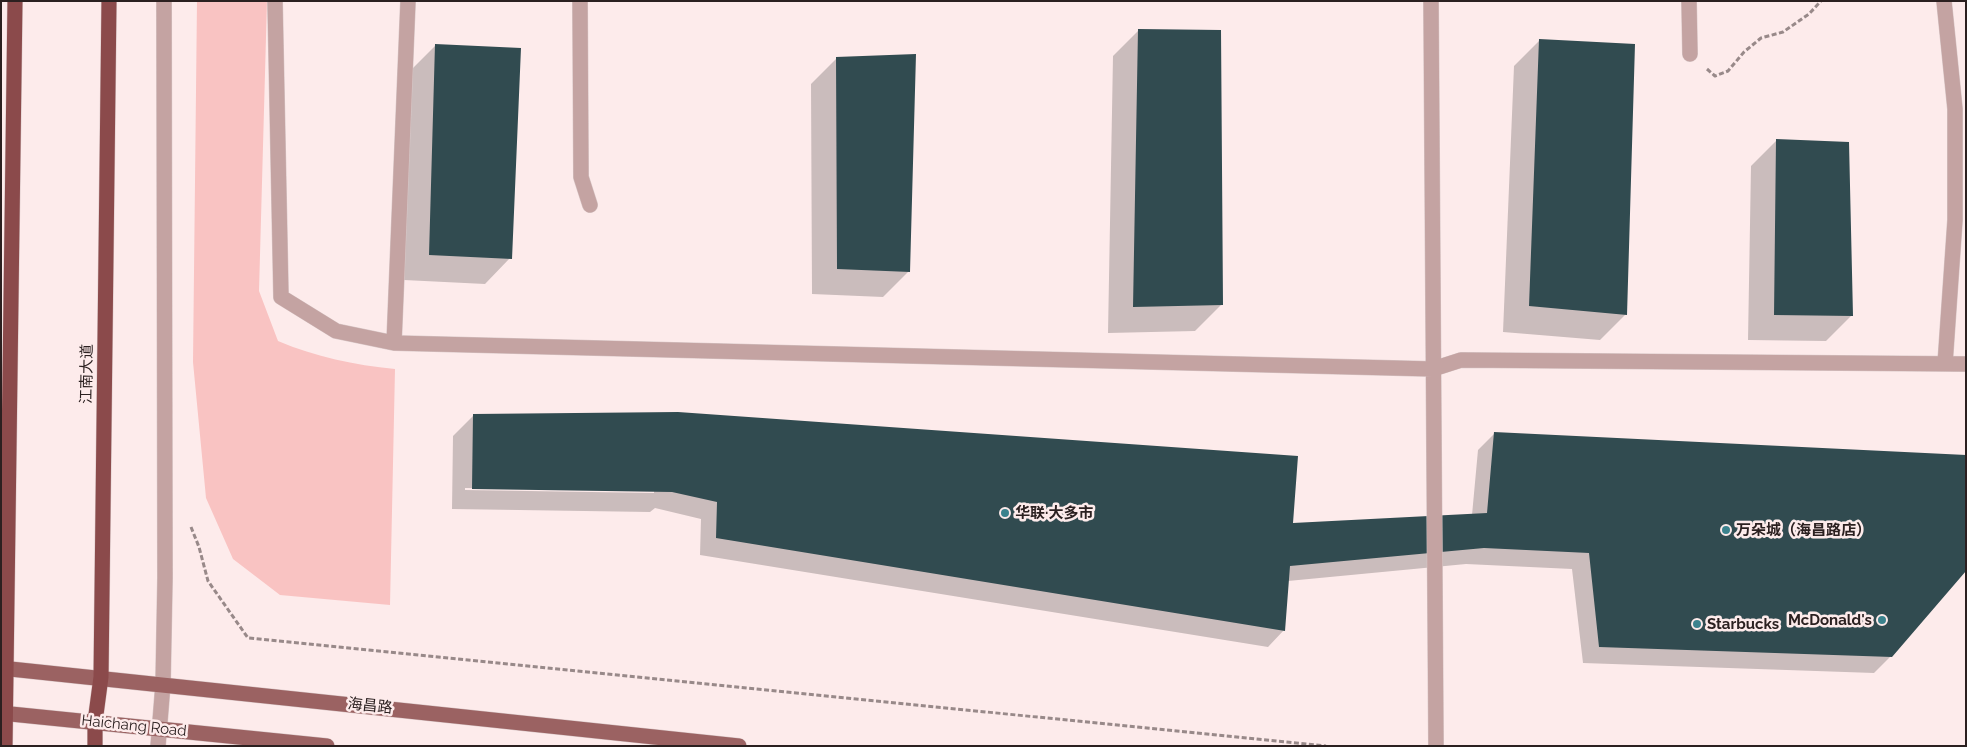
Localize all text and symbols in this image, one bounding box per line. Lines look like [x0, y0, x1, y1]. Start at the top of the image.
street label: 江南大道 [77, 344, 97, 404]
place label: 华联·大多市 [1015, 504, 1093, 522]
marker: 华联·大多市 [999, 507, 1011, 519]
place label: 万朵城（海昌路店） [1736, 521, 1871, 539]
marker: 万朵城（海昌路店） [1720, 524, 1732, 536]
place label: McDonald's [1788, 611, 1872, 629]
marker: McDonald's [1876, 614, 1888, 626]
place label: Starbucks [1707, 615, 1779, 633]
marker: Starbucks [1691, 618, 1703, 630]
street label: 海昌路 [347, 695, 393, 717]
street label: Haichang Road [81, 712, 187, 740]

